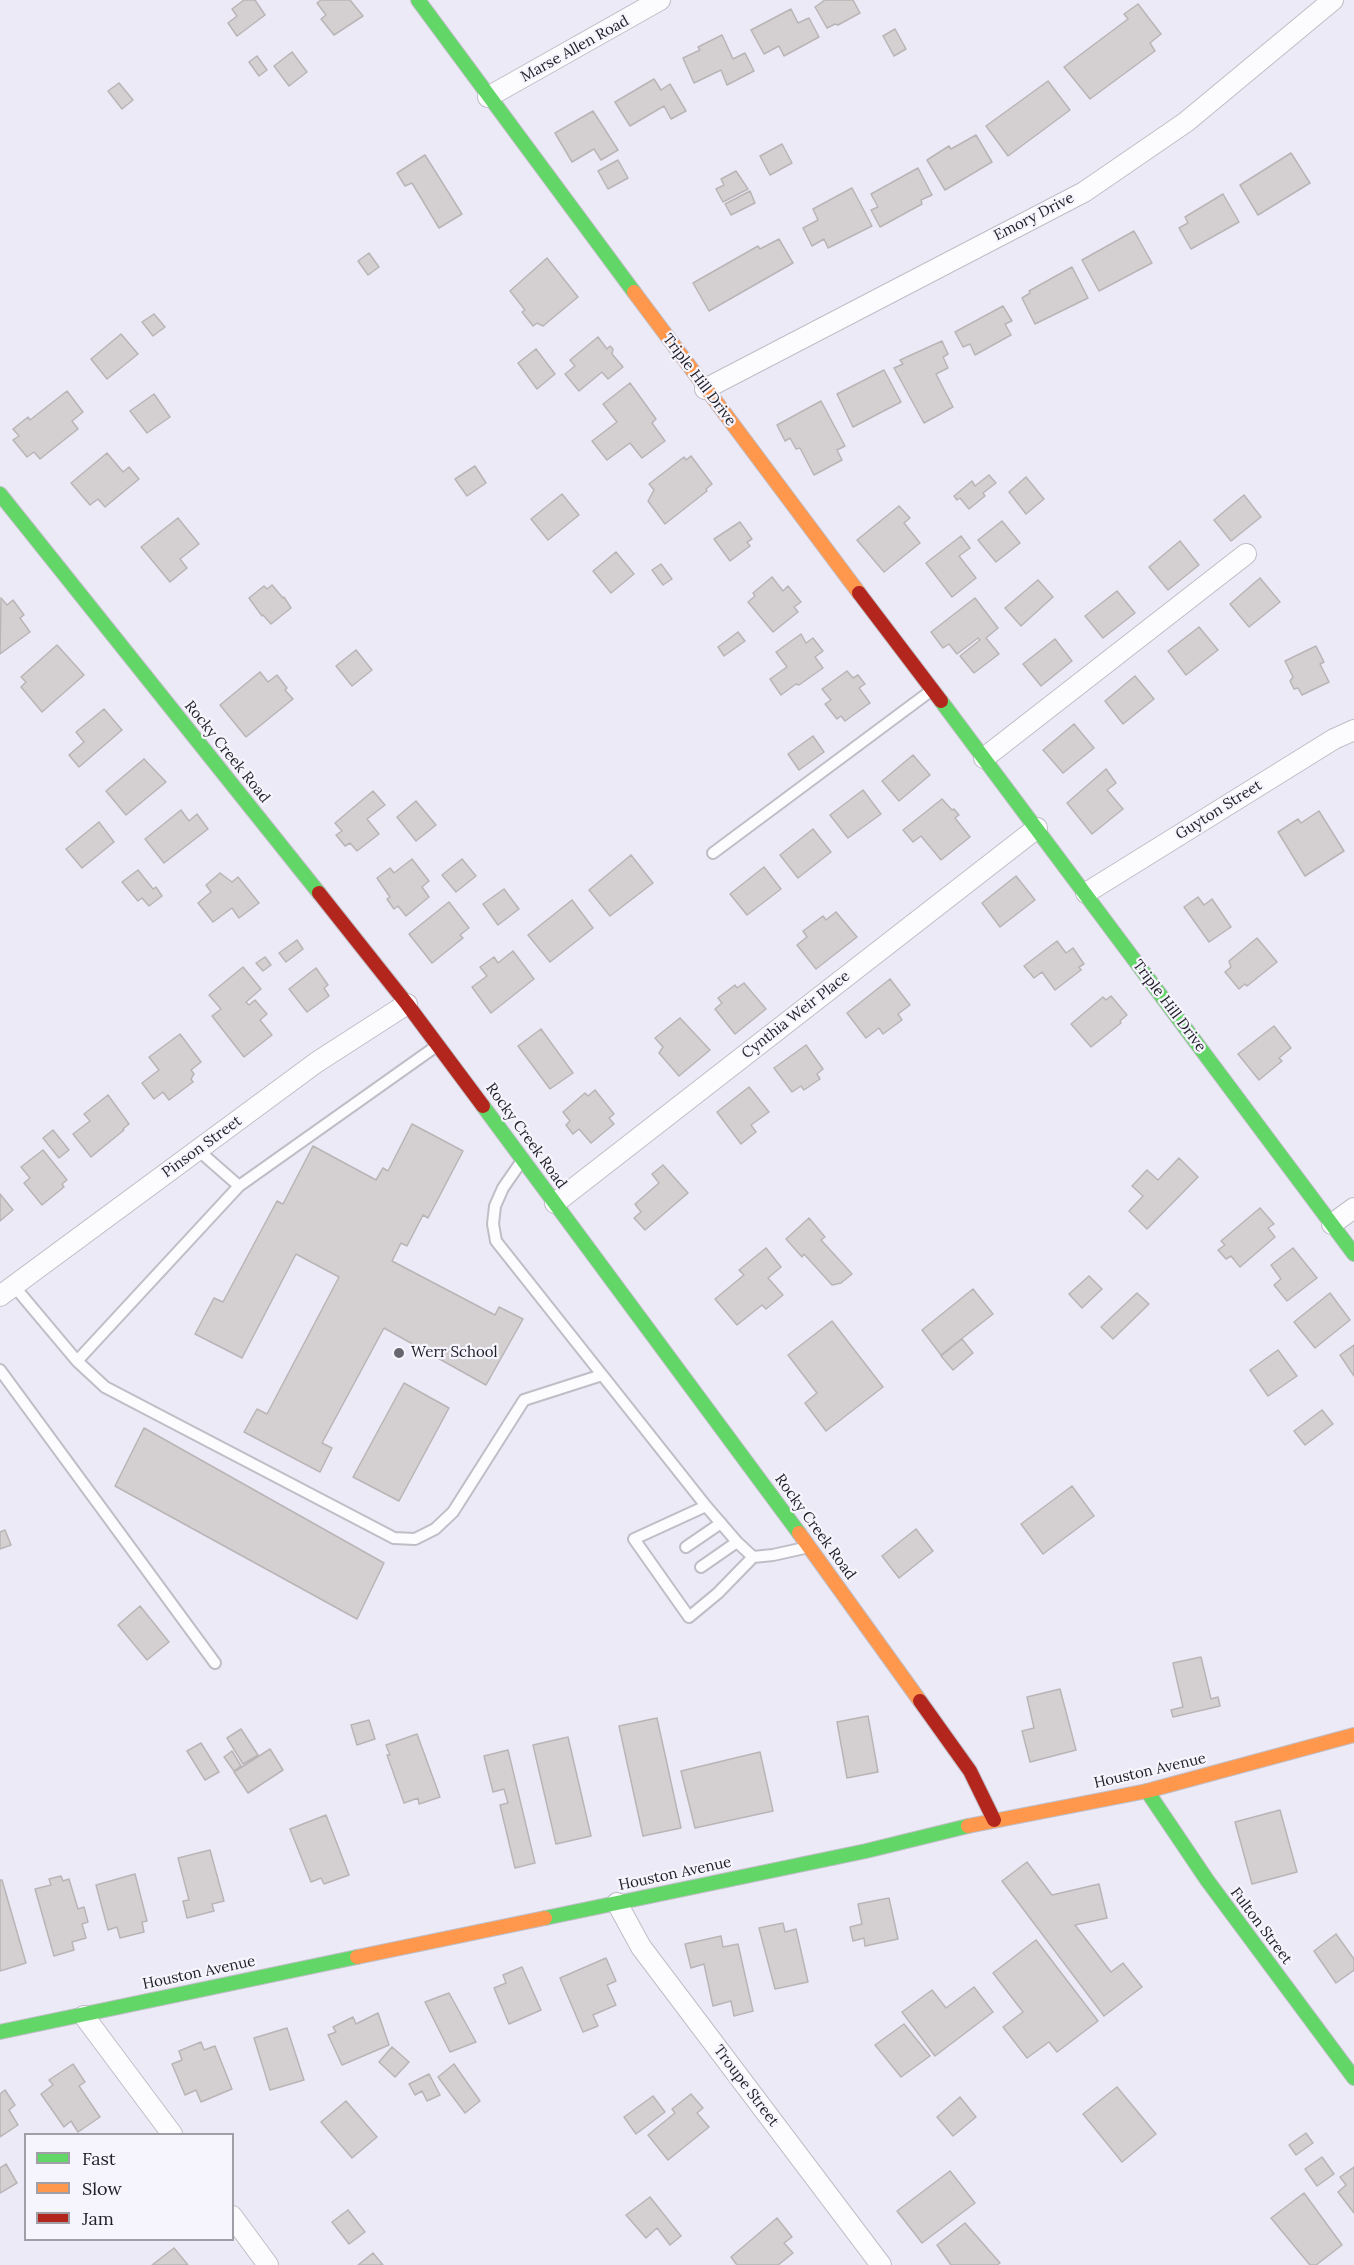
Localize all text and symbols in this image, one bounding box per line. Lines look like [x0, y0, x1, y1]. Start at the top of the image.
street label: Marse Allen Road [518, 12, 632, 86]
street label: Emory Drive [991, 189, 1077, 245]
street label: Triple Hill Drive [659, 330, 739, 430]
street label: Rocky Creek Road [180, 697, 274, 807]
street label: Guyton Street [1172, 776, 1266, 844]
street label: Triple Hill Drive [1129, 956, 1209, 1056]
street label: Cynthia Weir Place [738, 967, 854, 1063]
street label: Rocky Creek Road [482, 1080, 570, 1192]
street label: Pinson Street [159, 1112, 245, 1182]
place label: Werr School [411, 1344, 498, 1362]
marker: Werr School [392, 1346, 406, 1360]
street label: Rocky Creek Road [771, 1471, 859, 1583]
street label: Houston Avenue [1092, 1749, 1208, 1793]
street label: Houston Avenue [617, 1853, 733, 1895]
street label: Fulton Street [1226, 1884, 1296, 1968]
street label: Houston Avenue [141, 1952, 257, 1994]
street label: Troupe Street [710, 2042, 782, 2130]
legend [24, 2133, 234, 2241]
text: Fast [82, 2147, 116, 2170]
text: Slow [82, 2177, 122, 2200]
text: Jam [82, 2207, 114, 2230]

